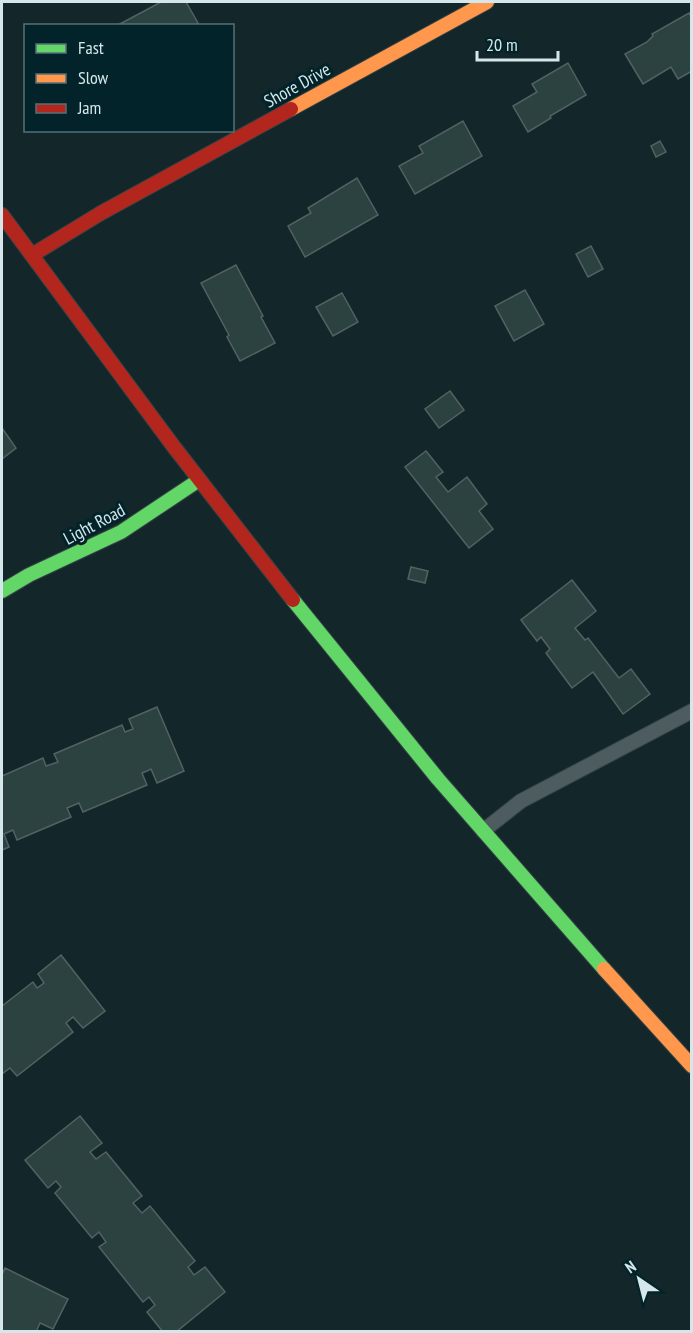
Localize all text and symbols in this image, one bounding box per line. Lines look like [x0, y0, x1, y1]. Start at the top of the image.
legend [24, 24, 234, 132]
scale bar [477, 24, 558, 62]
text: 20 m [486, 33, 518, 56]
text: Fast [78, 36, 104, 59]
street label: Shore Drive [260, 57, 334, 113]
text: Slow [78, 66, 109, 89]
text: Jam [77, 96, 101, 119]
street label: Light Road [59, 498, 129, 550]
north arrow [609, 1249, 669, 1309]
text: N [621, 1256, 640, 1277]

